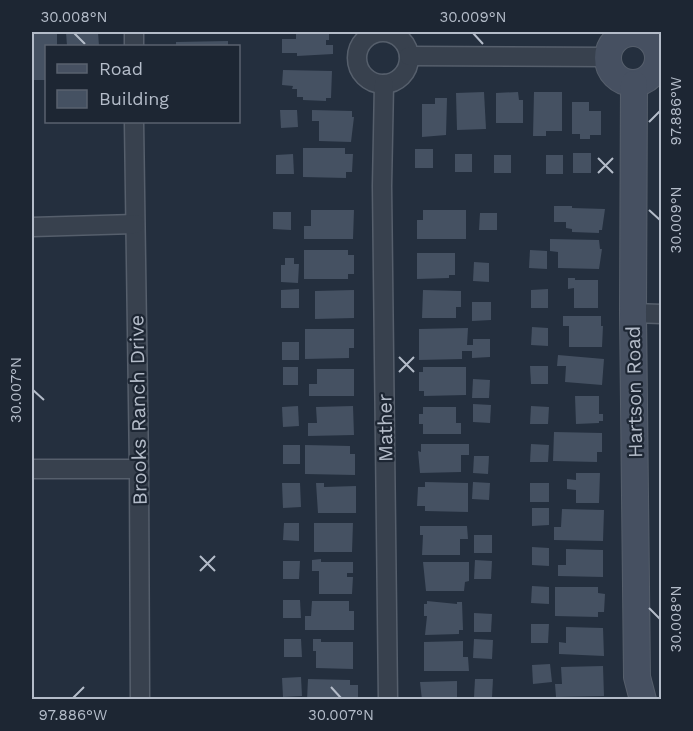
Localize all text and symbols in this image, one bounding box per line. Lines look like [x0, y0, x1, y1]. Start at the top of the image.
text: 30.008°N [40, 8, 108, 26]
text: 30.009°N [439, 8, 507, 26]
legend [45, 45, 240, 123]
text: Road [99, 58, 143, 79]
text: 97.886°W [667, 77, 685, 145]
text: Building [99, 88, 169, 109]
text: 30.009°N [667, 186, 685, 254]
street label: Brooks Ranch Drive [124, 315, 152, 505]
street label: Hartson Road [621, 326, 647, 458]
text: 30.007°N [7, 357, 25, 423]
street label: Mather [372, 394, 398, 462]
text: 30.008°N [667, 585, 685, 653]
text: 97.886°W [39, 706, 107, 724]
text: 30.007°N [308, 706, 374, 724]

